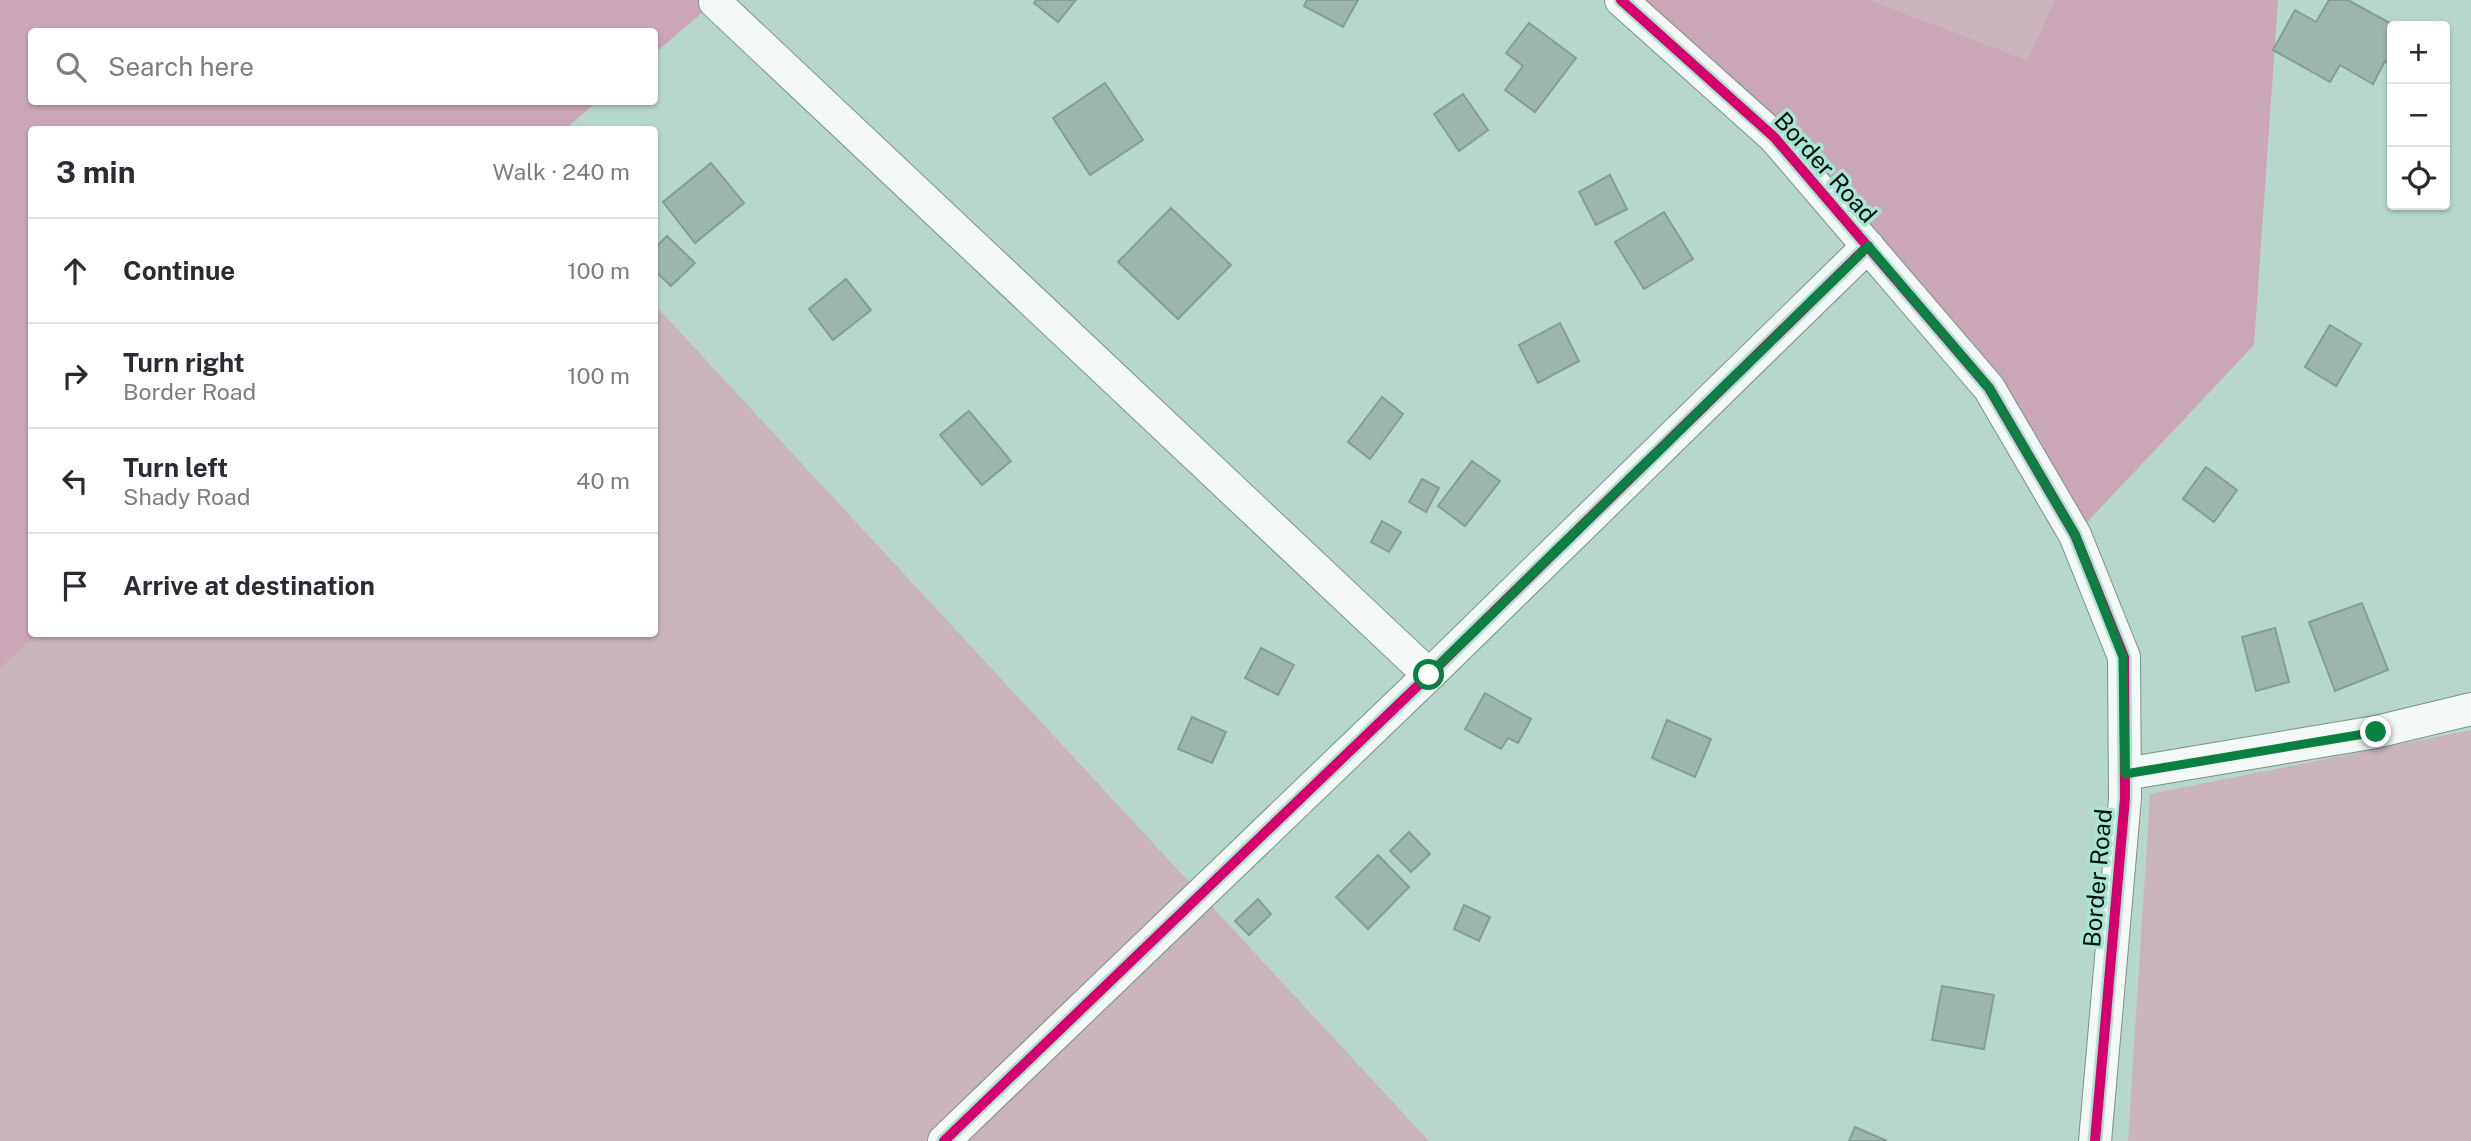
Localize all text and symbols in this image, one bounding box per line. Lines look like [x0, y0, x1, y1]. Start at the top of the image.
map controls [2387, 21, 2450, 210]
button: + [2387, 21, 2450, 84]
search box [28, 28, 658, 105]
icon: search [52, 48, 90, 86]
text: Search here [108, 51, 254, 82]
button: − [2387, 84, 2450, 147]
street label: Border Road [1769, 106, 1883, 228]
button: locate [2387, 147, 2450, 210]
text: 3 min [56, 154, 135, 190]
text: Walk · 240 m [493, 158, 630, 185]
icon: ahead [56, 252, 94, 290]
text: Continue [123, 255, 235, 286]
text: 100 m [567, 257, 630, 284]
text: Turn right [123, 347, 245, 378]
icon: right [56, 357, 94, 395]
text: 100 m [567, 362, 630, 389]
text: Border Road [123, 378, 256, 405]
text: Turn left [123, 452, 228, 483]
icon: left [56, 462, 94, 500]
text: 40 m [576, 467, 630, 494]
text: Shady Road [123, 483, 250, 510]
icon: arrive [56, 567, 94, 605]
text: Arrive at destination [123, 570, 375, 601]
route start [1413, 659, 1444, 690]
route end [2360, 716, 2391, 747]
street label: Border Road [2077, 808, 2117, 948]

